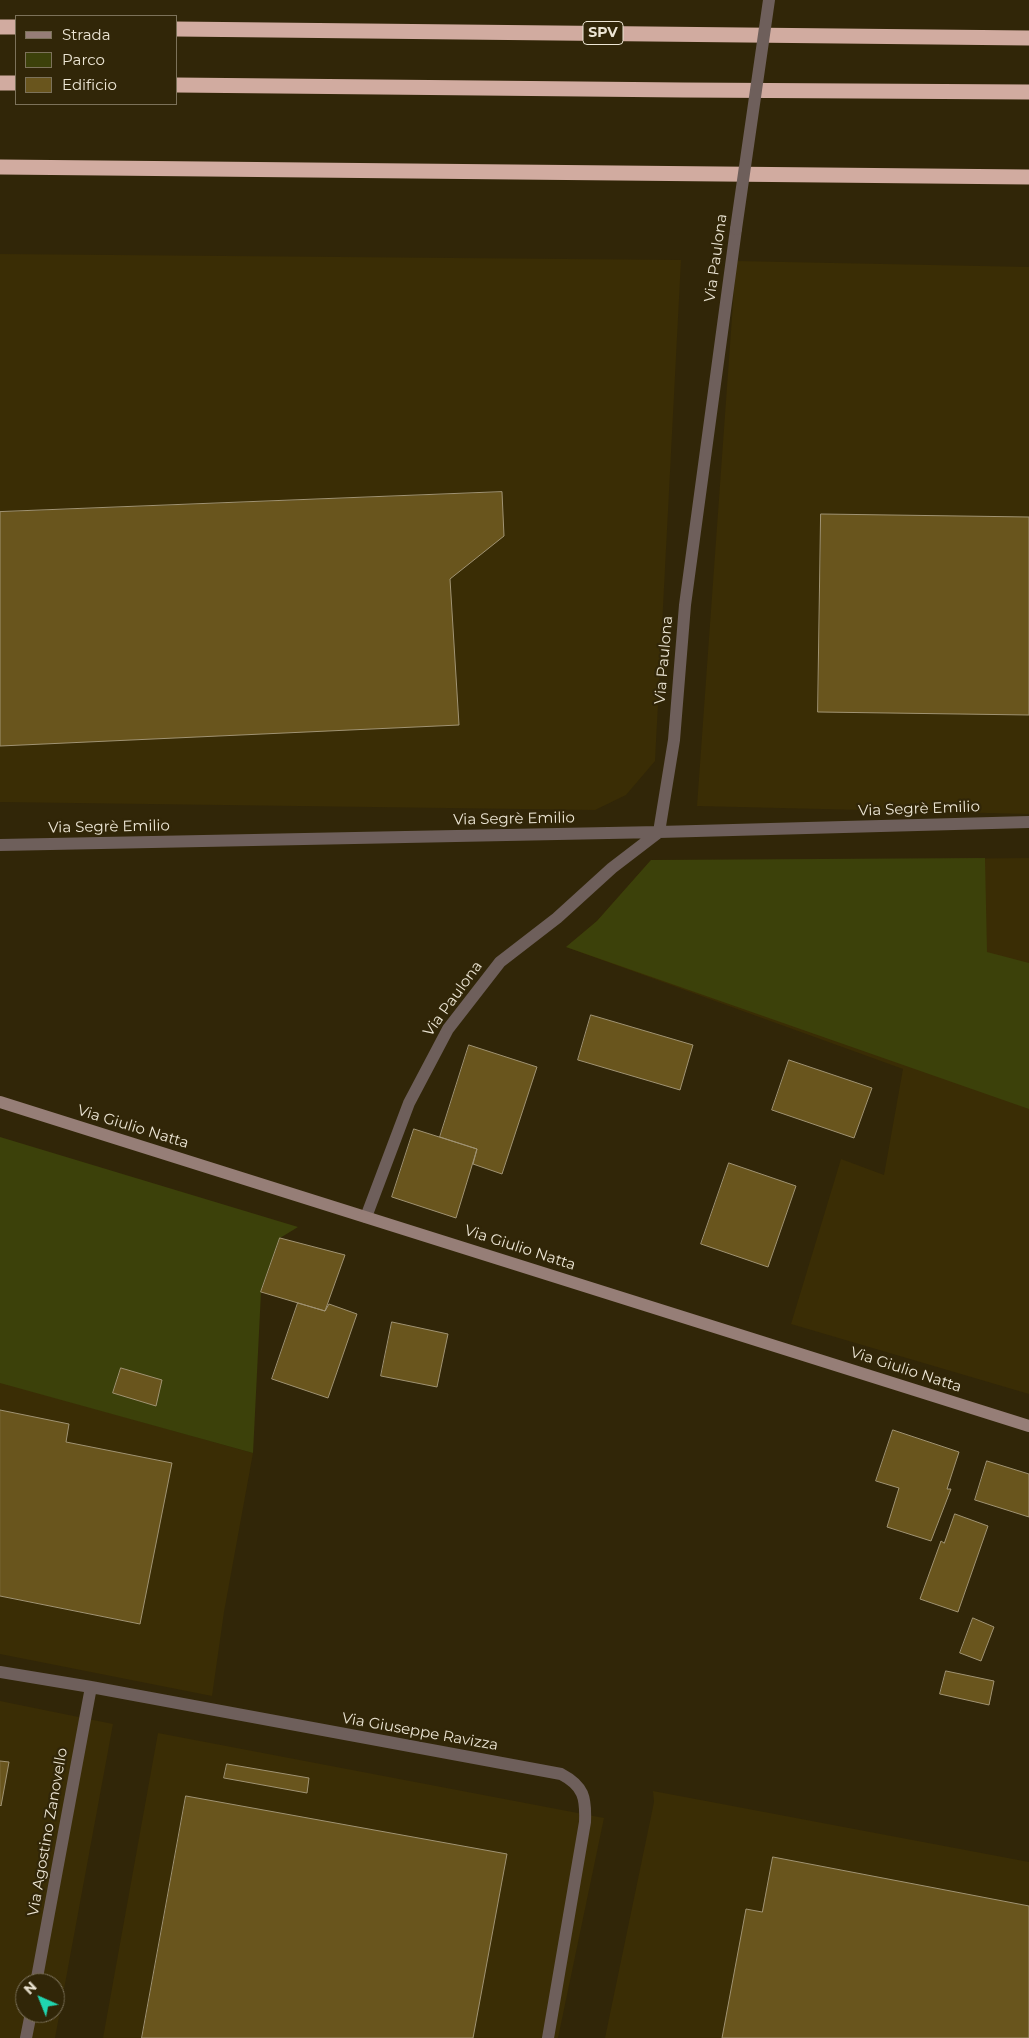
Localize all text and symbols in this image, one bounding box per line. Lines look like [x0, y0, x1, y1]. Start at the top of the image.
legend [15, 15, 178, 105]
road number: SPV [583, 22, 623, 44]
text: Strada [62, 25, 111, 44]
text: Parco [62, 50, 105, 69]
text: Edificio [62, 75, 117, 94]
street label: Via Paulona [701, 213, 731, 303]
street label: Via Paulona [651, 615, 677, 705]
street label: Via Segrè Emilio [858, 798, 980, 820]
street label: Via Segrè Emilio [453, 809, 575, 829]
street label: Via Segrè Emilio [48, 817, 170, 837]
street label: Via Paulona [420, 958, 486, 1040]
street label: Via Giulio Natta [75, 1101, 191, 1153]
street label: Via Giulio Natta [462, 1222, 578, 1274]
street label: Via Giulio Natta [848, 1344, 964, 1396]
street label: Via Giuseppe Ravizza [341, 1709, 499, 1755]
street label: Via Agostino Zanovello [24, 1746, 72, 1918]
north arrow [15, 1973, 65, 2023]
text: N [20, 1978, 41, 1998]

